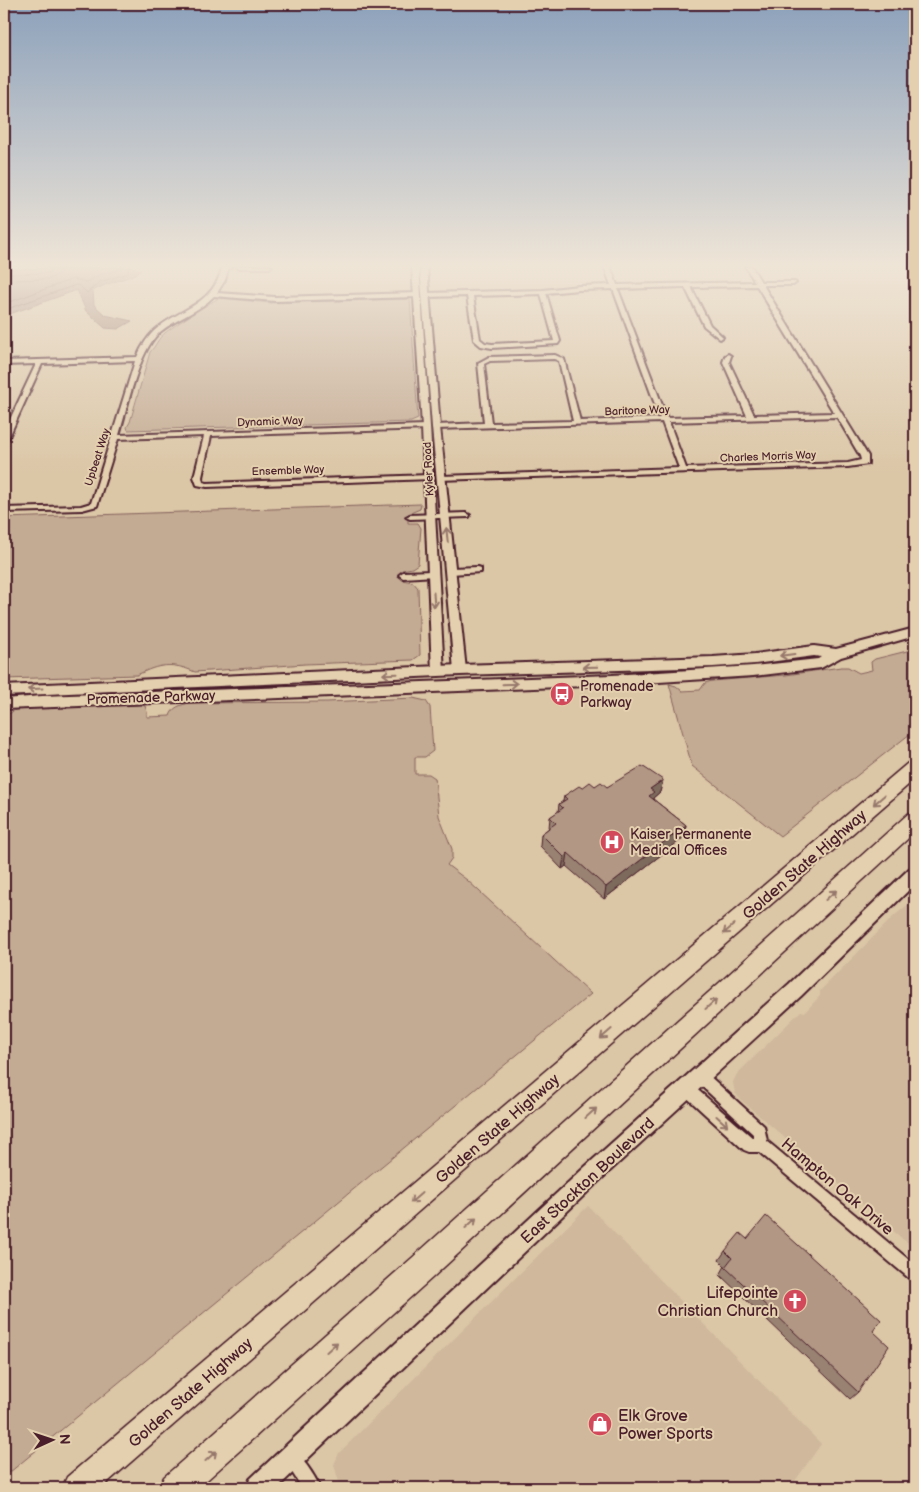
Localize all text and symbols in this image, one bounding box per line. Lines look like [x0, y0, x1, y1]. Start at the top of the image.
street label: Baritone Way [604, 403, 670, 418]
street label: Dynamic Way [237, 414, 303, 429]
street label: Upbeat Way [82, 427, 113, 488]
street label: Kyler Road [421, 442, 436, 496]
street label: Charles Morris Way [720, 448, 816, 465]
street label: Ensemble Way [251, 463, 325, 478]
one-way arrow [442, 527, 452, 543]
one-way arrow [429, 592, 438, 608]
one-way arrow [780, 650, 796, 660]
one-way arrow [583, 662, 599, 672]
one-way arrow [382, 669, 398, 678]
place label: Promenade Parkway [580, 678, 654, 711]
one-way arrow [502, 679, 518, 689]
bus stop icon: Promenade Parkway [549, 681, 575, 707]
one-way arrow [27, 685, 43, 694]
street label: Promenade Parkway [86, 687, 216, 708]
one-way arrow [872, 794, 885, 806]
street label: Golden State Highway [739, 806, 871, 924]
place label: Kaiser Permanente Medical Offices [630, 826, 752, 859]
hospital icon: Kaiser Permanente Medical Offices [599, 829, 625, 855]
one-way arrow [825, 889, 838, 901]
one-way arrow [723, 923, 736, 934]
one-way arrow [704, 998, 717, 1010]
one-way arrow [599, 1029, 612, 1040]
street label: Golden State Highway [432, 1070, 564, 1188]
one-way arrow [584, 1108, 597, 1119]
street label: East Stockton Boulevard [517, 1114, 659, 1248]
one-way arrow [716, 1115, 729, 1127]
street label: Hampton Oak Drive [777, 1135, 897, 1240]
one-way arrow [410, 1192, 423, 1203]
one-way arrow [464, 1217, 477, 1229]
place label: Lifepointe Christian Church [657, 1284, 779, 1321]
church icon: Lifepointe Christian Church [782, 1288, 808, 1314]
street label: Golden State Highway [125, 1334, 257, 1452]
one-way arrow [326, 1342, 339, 1353]
place label: Elk Grove Power Sports [618, 1407, 713, 1444]
shop icon: Elk Grove Power Sports [587, 1411, 613, 1437]
north arrow [28, 1414, 78, 1464]
text: N [56, 1434, 73, 1445]
one-way arrow [205, 1450, 218, 1462]

